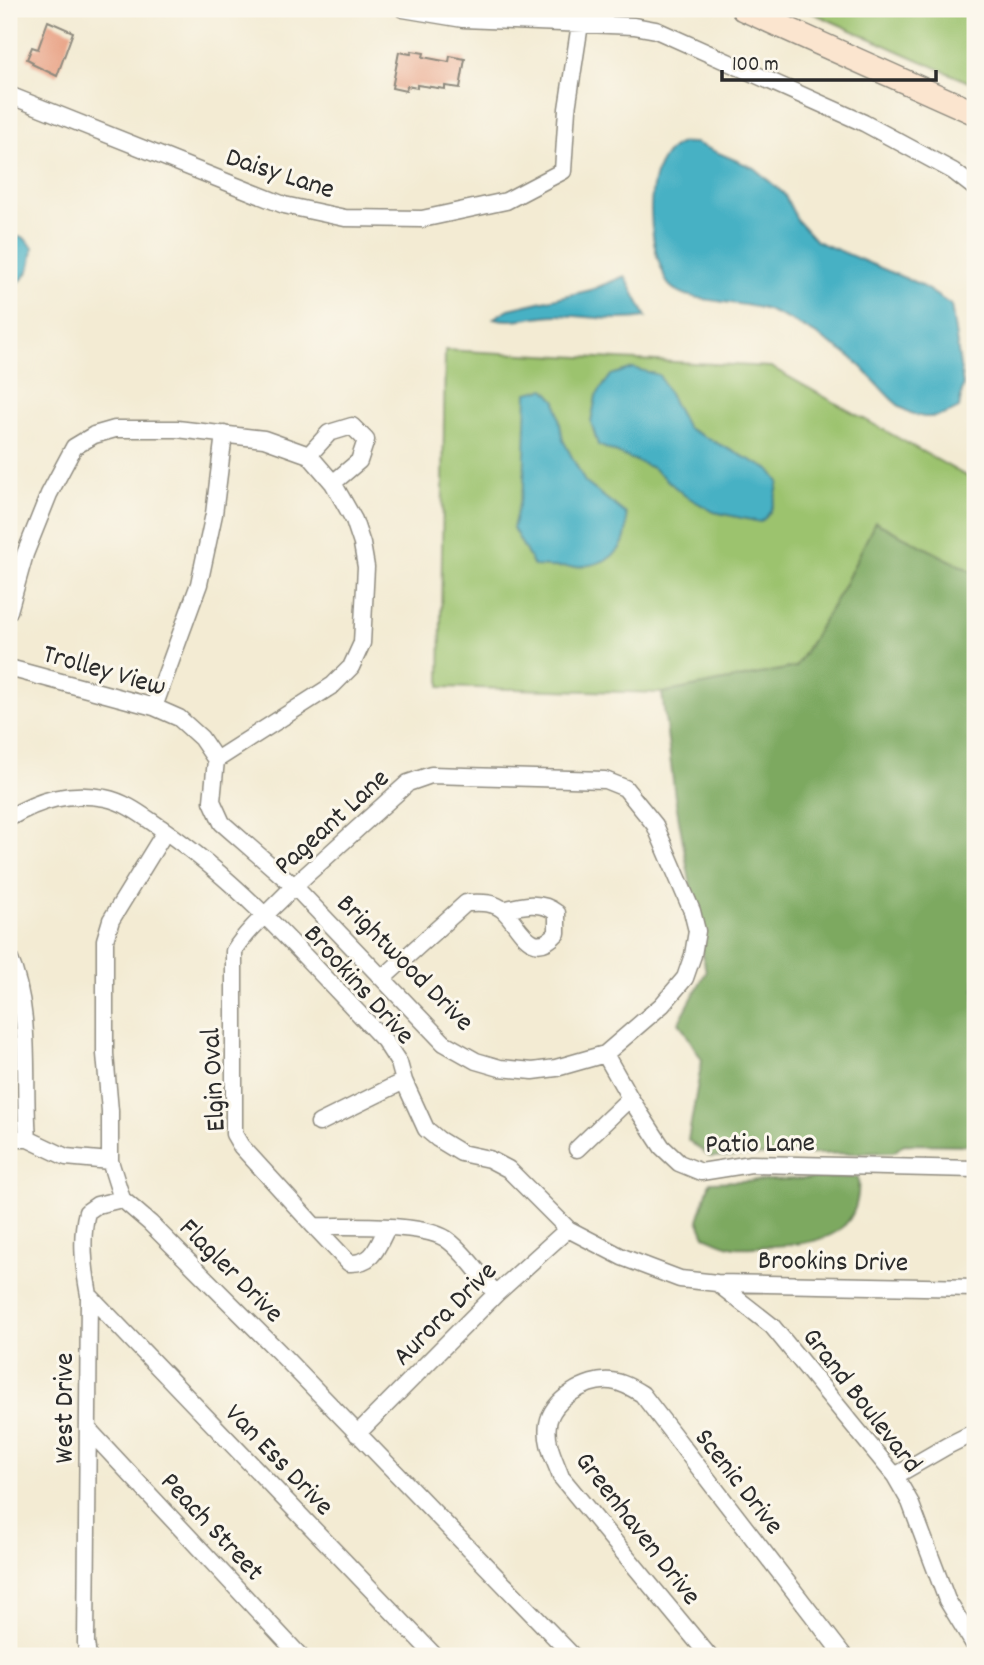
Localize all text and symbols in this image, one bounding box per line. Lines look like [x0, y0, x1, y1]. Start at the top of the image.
scale bar [722, 38, 935, 82]
text: 100 m [732, 51, 779, 81]
street label: Daisy Lane [220, 139, 339, 212]
street label: Trolley View [37, 636, 170, 709]
street label: Pageant Lane [267, 761, 400, 886]
street label: Brightwood Drive [325, 887, 481, 1043]
street label: Brookins Drive [292, 917, 422, 1056]
street label: Elgin Oval [193, 1027, 239, 1133]
street label: Patio Lane [705, 1125, 815, 1167]
street label: Flagler Drive [168, 1211, 291, 1334]
street label: Brookins Drive [757, 1243, 908, 1285]
street label: Aurora Drive [385, 1254, 508, 1377]
street label: Grand Boulevard [790, 1321, 930, 1483]
street label: West Drive [47, 1353, 87, 1463]
street label: Van Ess Drive [213, 1396, 341, 1527]
street label: Scenic Drive [683, 1421, 791, 1545]
street label: Greenhaven Drive [563, 1445, 709, 1615]
street label: Peach Street [149, 1465, 272, 1592]

